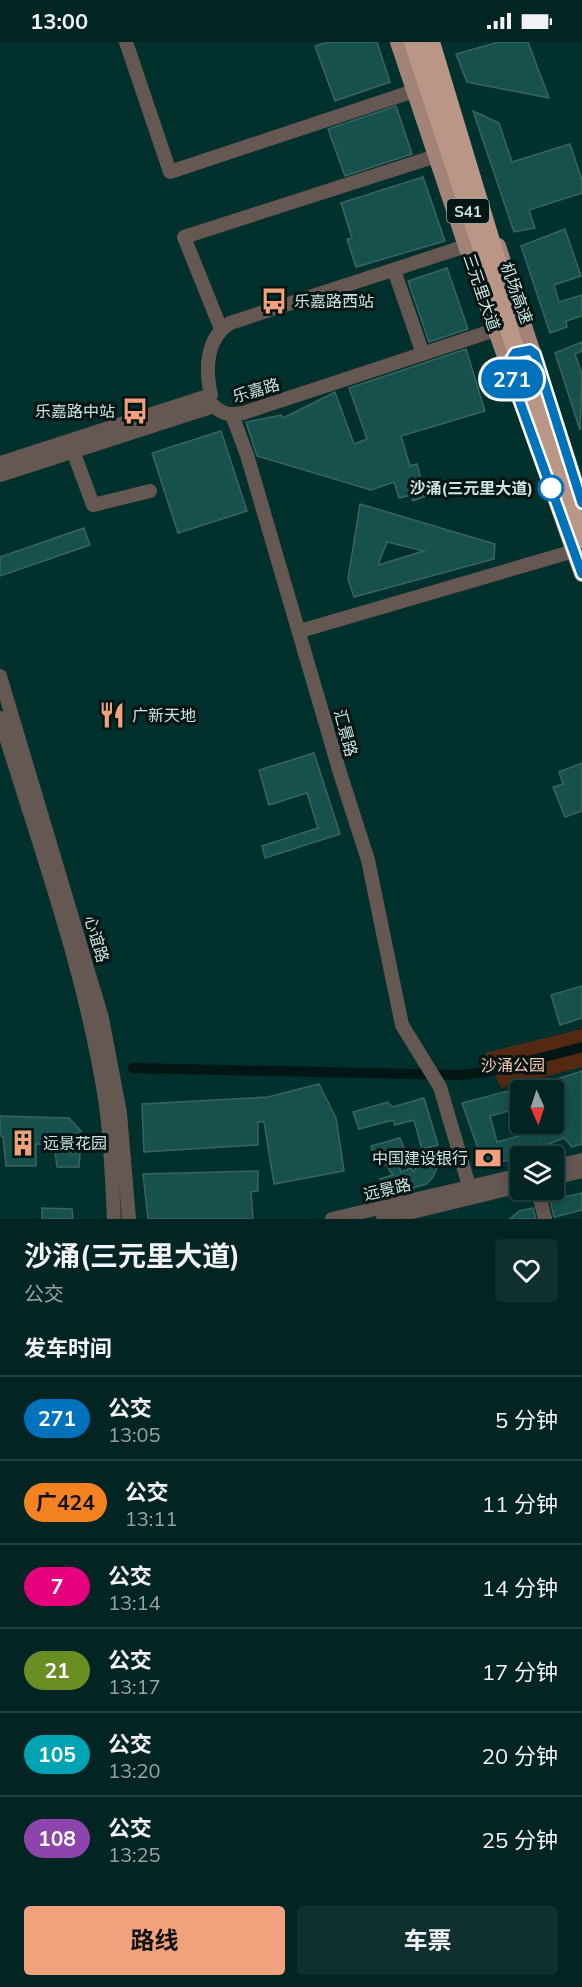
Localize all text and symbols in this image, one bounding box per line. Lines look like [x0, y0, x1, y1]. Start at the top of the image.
text: 13:00 [30, 7, 88, 35]
road number: S41 [447, 199, 489, 223]
street label: 三元里大道 [460, 251, 504, 333]
street label: 机场高速 [497, 260, 537, 326]
bus stop icon: 乐嘉路西站 [259, 286, 289, 316]
place label: 乐嘉路西站 [294, 291, 374, 311]
line badge: 271 [478, 360, 546, 398]
text: 271 [493, 366, 531, 392]
street label: 乐嘉路 [230, 374, 282, 406]
bus stop icon: 乐嘉路中站 [120, 396, 150, 426]
place label: 乐嘉路中站 [35, 401, 115, 421]
marker: 沙涌(三元里大道) [538, 475, 564, 501]
place label: 沙涌(三元里大道) [410, 478, 533, 498]
restaurant icon: 广新天地 [97, 700, 127, 730]
place label: 广新天地 [132, 705, 196, 725]
street label: 汇景路 [330, 707, 362, 759]
street label: 心谊路 [81, 913, 113, 965]
park label: 沙涌公园 [481, 1055, 545, 1075]
north arrow [510, 1080, 564, 1134]
map controls [510, 1080, 564, 1200]
building icon: 远景花园 [8, 1128, 38, 1158]
place label: 远景花园 [43, 1133, 107, 1153]
bank icon: 中国建设银行 [473, 1143, 503, 1173]
button: layers [510, 1146, 564, 1200]
place label: 中国建设银行 [372, 1148, 468, 1168]
street label: 远景路 [361, 1174, 413, 1204]
text: 沙涌(三元里大道) [24, 1238, 240, 1273]
button: heart [495, 1239, 558, 1302]
text: 公交 [24, 1281, 64, 1306]
text: 发车时间 [24, 1334, 112, 1362]
text: 公交 [108, 1394, 152, 1422]
text: 271 [38, 1405, 76, 1431]
text: 5 分钟 [495, 1406, 558, 1434]
text: 13:05 [108, 1422, 161, 1447]
text: 公交 [125, 1478, 169, 1506]
text: 广424 [36, 1489, 95, 1515]
text: 11 分钟 [482, 1490, 558, 1518]
text: 13:11 [125, 1506, 177, 1531]
text: 公交 [108, 1562, 152, 1590]
text: 7 [51, 1573, 63, 1599]
text: 14 分钟 [482, 1574, 558, 1602]
text: 13:14 [108, 1590, 161, 1615]
text: 公交 [108, 1646, 152, 1674]
text: 21 [44, 1657, 70, 1683]
text: 17 分钟 [482, 1658, 558, 1686]
text: 13:17 [108, 1674, 161, 1699]
text: 公交 [108, 1730, 152, 1758]
text: 105 [38, 1741, 76, 1767]
text: 20 分钟 [482, 1742, 558, 1770]
text: 13:20 [108, 1758, 161, 1783]
text: 公交 [108, 1814, 152, 1842]
text: 108 [38, 1825, 76, 1851]
text: 25 分钟 [482, 1826, 558, 1854]
text: 13:25 [108, 1842, 161, 1867]
button: 路线 [24, 1906, 285, 1975]
button: 车票 [297, 1906, 558, 1975]

